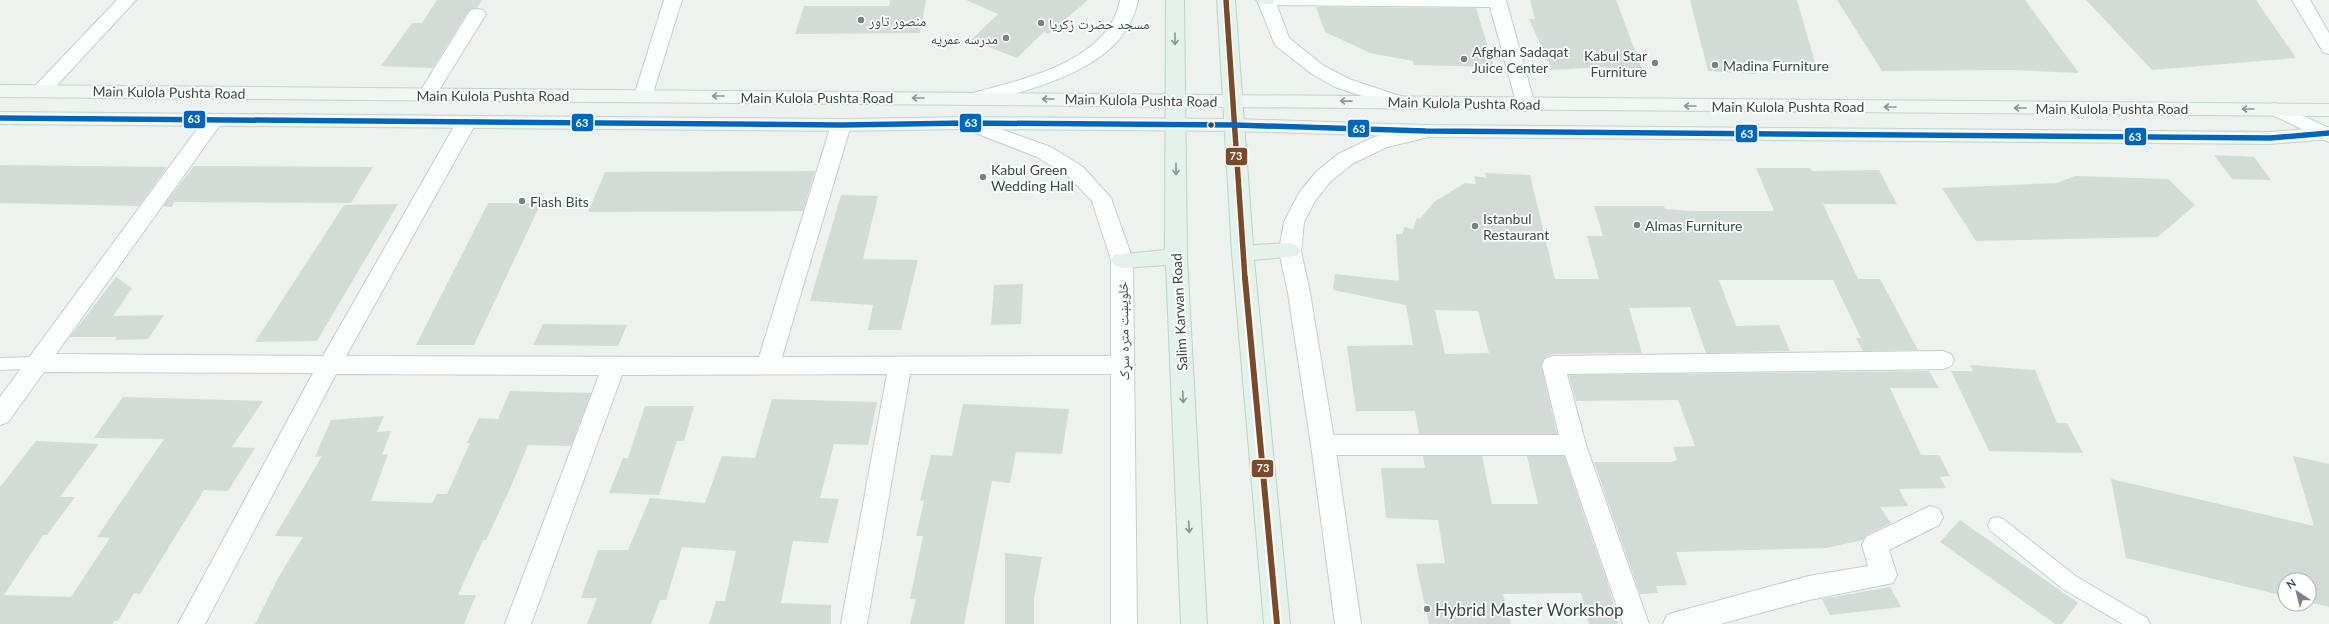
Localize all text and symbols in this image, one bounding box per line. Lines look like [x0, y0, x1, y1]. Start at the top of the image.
place label: منصور تاور [868, 12, 926, 30]
marker: منصور تاور [856, 15, 866, 25]
place label: مسجد حضرت زکریا [1049, 15, 1149, 33]
marker: مسجد حضرت زکریا [1036, 18, 1046, 28]
place label: مدرسه عمریه [931, 30, 998, 48]
one-way arrow [1171, 32, 1179, 45]
marker: مدرسه عمریه [1001, 33, 1011, 43]
place label: Afghan Sadaqat Juice Center [1472, 43, 1568, 76]
place label: Kabul Star Furniture [1584, 47, 1647, 80]
marker: Afghan Sadaqat Juice Center [1459, 54, 1469, 64]
place label: Madina Furniture [1723, 57, 1829, 74]
marker: Kabul Star Furniture [1650, 58, 1660, 68]
marker: Madina Furniture [1710, 60, 1720, 70]
street label: Main Kulola Pushta Road [92, 82, 246, 102]
street label: Main Kulola Pushta Road [417, 87, 569, 104]
street label: Main Kulola Pushta Road [741, 89, 893, 106]
street label: Main Kulola Pushta Road [1064, 90, 1218, 110]
one-way arrow [712, 92, 725, 100]
street label: Main Kulola Pushta Road [1387, 93, 1541, 113]
one-way arrow [912, 94, 925, 102]
one-way arrow [1042, 95, 1055, 103]
one-way arrow [1340, 98, 1353, 105]
street label: Main Kulola Pushta Road [1712, 98, 1864, 115]
street label: Main Kulola Pushta Road [2036, 100, 2188, 117]
one-way arrow [1684, 102, 1697, 110]
one-way arrow [1884, 103, 1897, 111]
one-way arrow [2014, 104, 2027, 112]
one-way arrow [2242, 105, 2255, 113]
line badge: 63 [183, 110, 206, 129]
text: 63 [188, 112, 200, 125]
line badge: 63 [571, 113, 594, 132]
line badge: 63 [959, 113, 982, 133]
text: 63 [576, 116, 588, 129]
text: 63 [965, 116, 977, 129]
line badge: 63 [1347, 119, 1370, 138]
unlabelled marker [1206, 120, 1216, 130]
text: 63 [1353, 122, 1365, 135]
line badge: 63 [1735, 124, 1758, 143]
text: 63 [1741, 127, 1753, 140]
line badge: 63 [2124, 127, 2147, 146]
text: 63 [2129, 130, 2141, 143]
line badge: 73 [1225, 147, 1248, 166]
text: 73 [1230, 149, 1242, 162]
place label: Kabul Green Wedding Hall [991, 161, 1074, 194]
one-way arrow [1172, 162, 1180, 175]
marker: Kabul Green Wedding Hall [978, 172, 988, 182]
place label: Flash Bits [530, 193, 589, 210]
marker: Flash Bits [517, 196, 527, 206]
place label: Istanbul Restaurant [1483, 210, 1549, 243]
place label: Almas Furniture [1645, 217, 1742, 234]
marker: Almas Furniture [1632, 220, 1642, 230]
marker: Istanbul Restaurant [1470, 221, 1480, 231]
street label: Salim Karwan Road [1167, 253, 1191, 371]
street label: څلویښت متره سړک [1114, 281, 1134, 381]
one-way arrow [1179, 390, 1187, 403]
line badge: 73 [1251, 459, 1274, 478]
text: 73 [1257, 461, 1269, 474]
one-way arrow [1186, 520, 1193, 533]
north arrow [2277, 572, 2317, 612]
text: N [2284, 576, 2298, 591]
place label: Hybrid Master Workshop [1435, 599, 1624, 620]
marker: Hybrid Master Workshop [1422, 604, 1432, 614]

